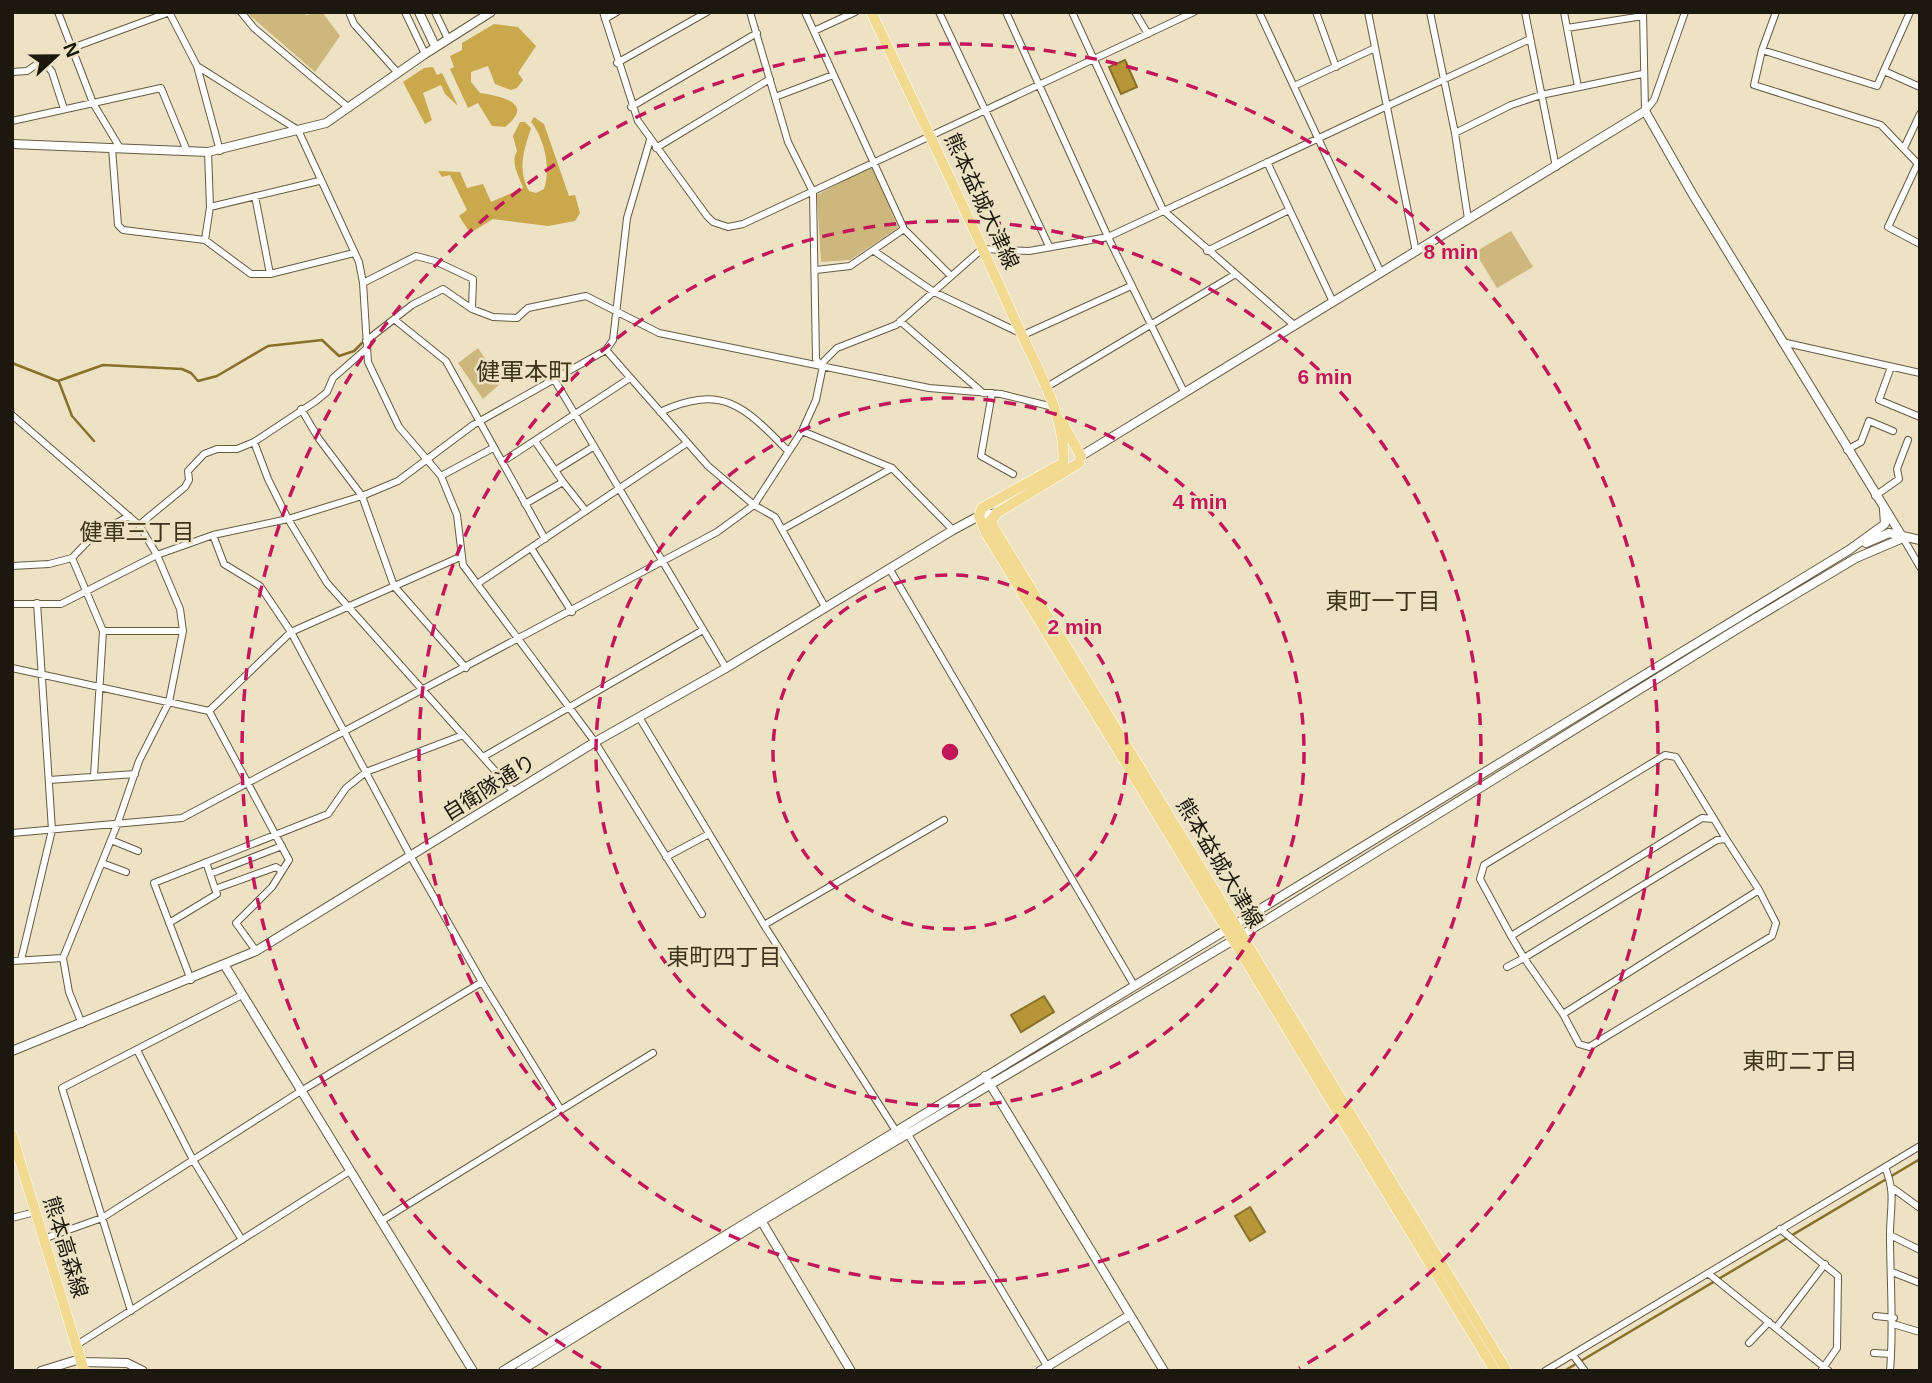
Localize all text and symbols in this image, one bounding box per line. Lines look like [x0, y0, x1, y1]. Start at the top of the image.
north arrow [21, 21, 91, 91]
text: N [59, 40, 84, 60]
street label: 熊本益城大津線 [941, 130, 1023, 272]
text: 8 min [1424, 240, 1478, 263]
district label: 健軍本町 [476, 358, 572, 385]
text: 6 min [1298, 365, 1352, 388]
text: 4 min [1173, 490, 1227, 513]
district label: 健軍三丁目 [80, 519, 195, 545]
district label: 東町一丁目 [1326, 588, 1441, 614]
text: 2 min [1048, 615, 1102, 638]
centre of rings [938, 740, 962, 764]
street label: 自衛隊通り [438, 749, 540, 825]
street label: 熊本益城大津線 [1172, 794, 1268, 932]
district label: 東町四丁目 [667, 944, 782, 970]
district label: 東町二丁目 [1743, 1048, 1858, 1074]
street label: 熊本高森線 [40, 1193, 92, 1301]

